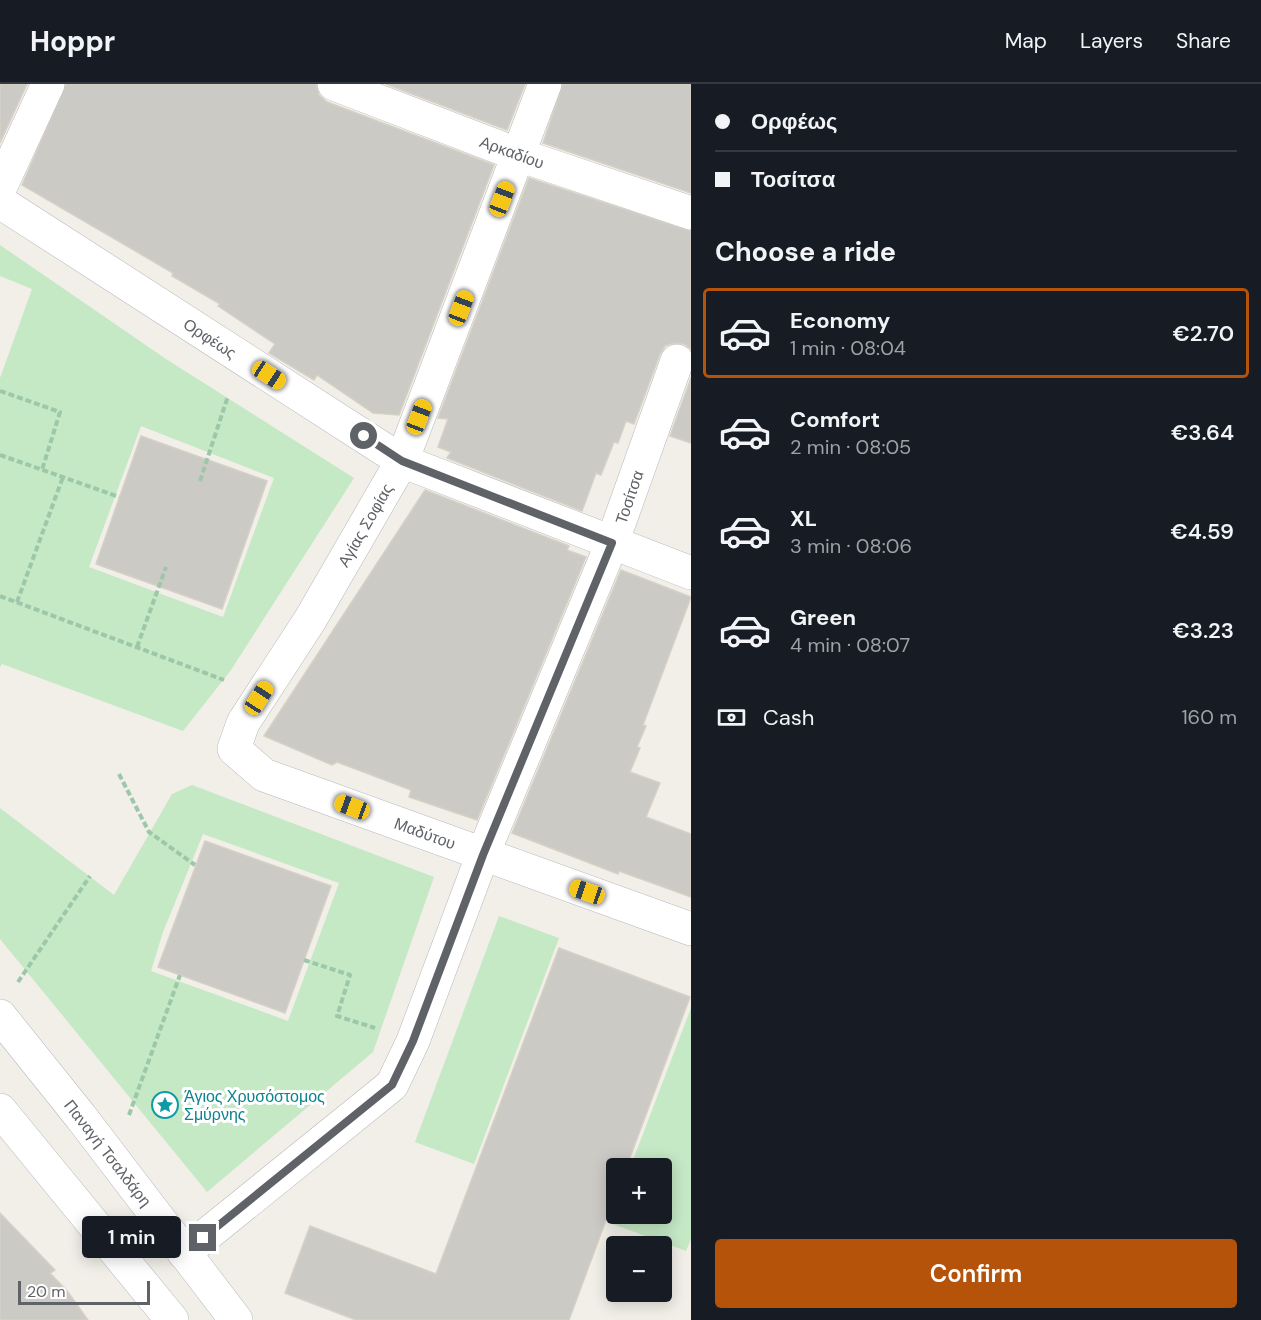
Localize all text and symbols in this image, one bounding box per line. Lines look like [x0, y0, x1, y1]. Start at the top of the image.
text: Hoppr [30, 23, 115, 60]
text: Map [1005, 27, 1047, 55]
text: Layers [1080, 27, 1143, 55]
text: Share [1176, 27, 1231, 55]
text: Ορφέως [751, 107, 837, 136]
street label: Αρκαδίου [477, 131, 547, 174]
text: Τοσίτσα [751, 165, 835, 194]
car [487, 179, 517, 219]
text: Choose a ride [715, 234, 896, 269]
car [446, 288, 476, 328]
icon: car [718, 306, 772, 360]
text: Economy [790, 306, 890, 335]
street label: Ορφέως [179, 313, 241, 364]
text: €2.70 [1173, 319, 1234, 348]
text: 1 min · 08:04 [790, 335, 906, 361]
car [249, 358, 289, 392]
car [404, 397, 434, 437]
icon: car [718, 405, 772, 459]
text: Comfort [790, 405, 880, 434]
text: €3.64 [1171, 418, 1234, 447]
route start [350, 422, 377, 449]
text: 2 min · 08:05 [790, 434, 911, 460]
street label: Τοσίτσα [611, 467, 648, 527]
street label: Αγίας Σοφίας [333, 480, 398, 571]
icon: car [718, 504, 772, 558]
text: XL [790, 504, 817, 533]
text: €4.59 [1171, 517, 1234, 546]
text: 3 min · 08:06 [790, 533, 912, 559]
icon: car [718, 603, 772, 657]
text: Green [790, 603, 856, 632]
text: €3.23 [1173, 616, 1234, 645]
text: 4 min · 08:07 [790, 632, 910, 658]
car [242, 678, 276, 718]
icon: cash [715, 701, 748, 734]
text: Cash [763, 703, 814, 732]
text: 160 m [1181, 704, 1237, 730]
car [332, 792, 372, 822]
street label: Μαδύτου [391, 813, 458, 854]
car [567, 878, 607, 906]
place label: Άγιος Χρυσόστομος Σμύρνης [184, 1086, 325, 1125]
place icon: Άγιος Χρυσόστομος Σμύρνης [150, 1090, 180, 1120]
street label: Παναγή Τσαλδάρη [59, 1096, 156, 1211]
map controls [606, 1158, 672, 1302]
button: + [606, 1158, 672, 1224]
callout: 1 min [83, 1217, 182, 1259]
text: 1 min [108, 1224, 155, 1250]
route end [189, 1224, 216, 1251]
button: − [606, 1236, 672, 1302]
button: Confirm [715, 1239, 1237, 1308]
scale bar [18, 1278, 150, 1306]
text: 20 m [27, 1281, 66, 1302]

